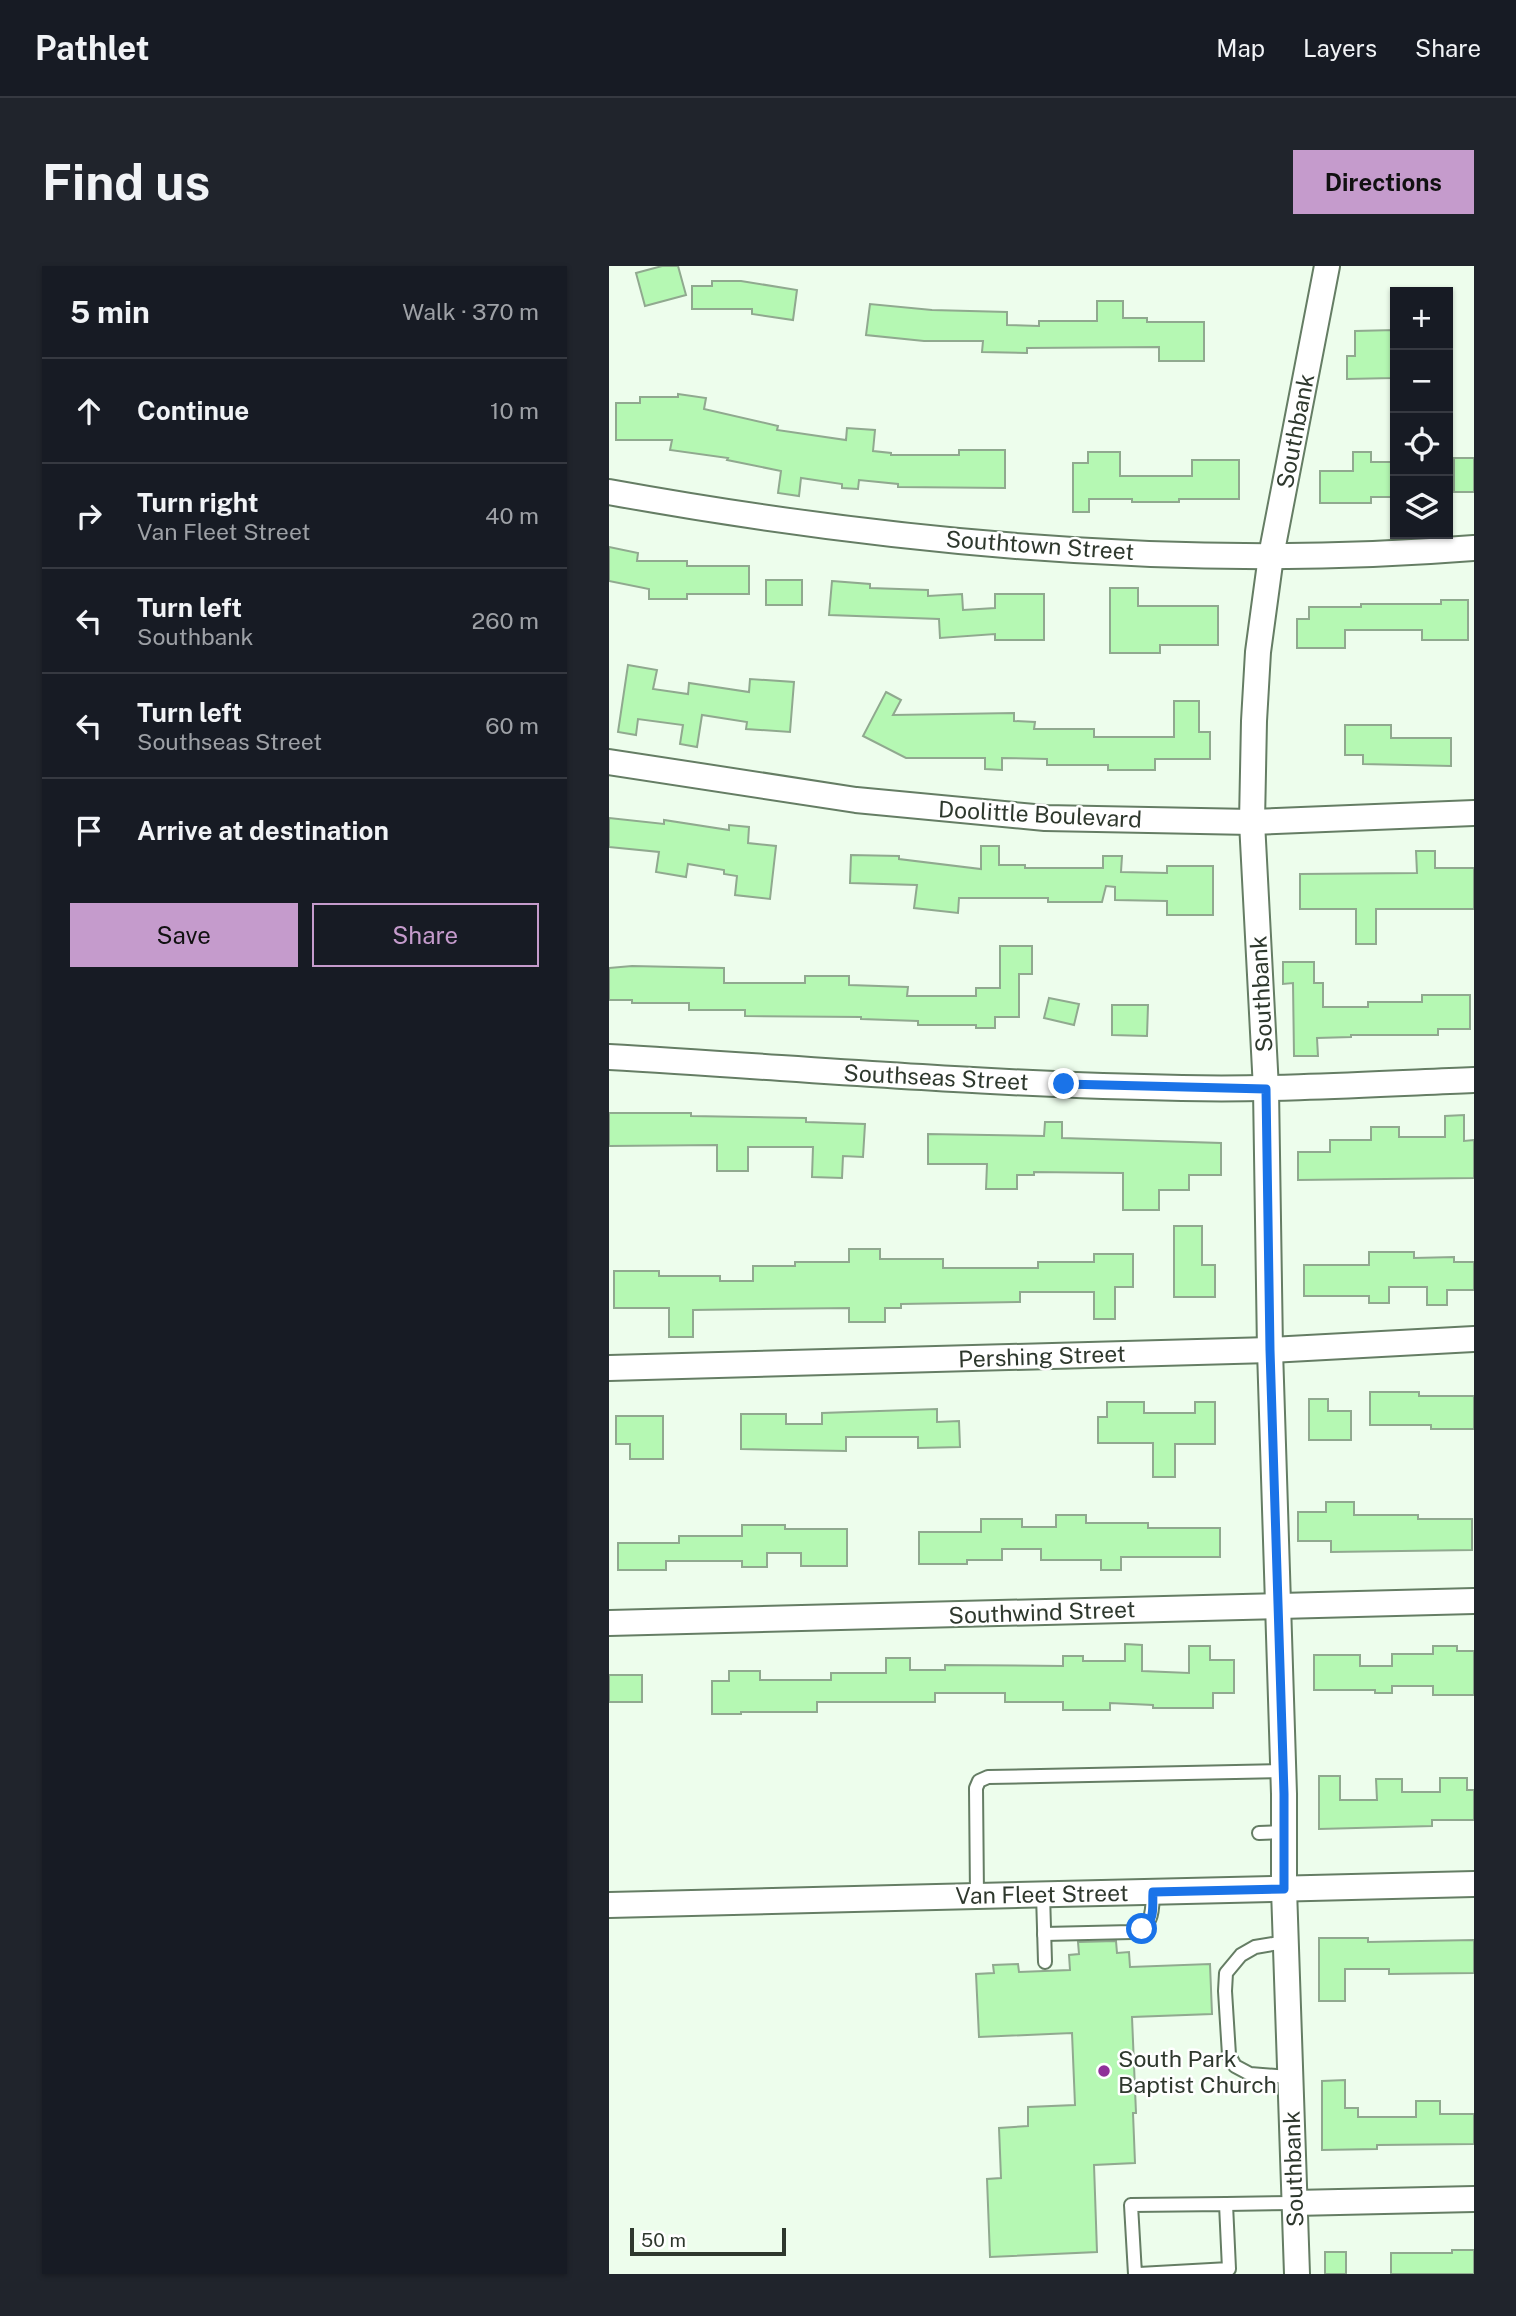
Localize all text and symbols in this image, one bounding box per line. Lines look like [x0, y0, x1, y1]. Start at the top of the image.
text: Pathlet [35, 29, 150, 67]
text: Map [1216, 34, 1265, 62]
text: Layers [1303, 34, 1377, 62]
text: Share [1415, 34, 1481, 62]
button: Directions [1293, 150, 1474, 214]
text: Find us [42, 153, 210, 211]
map controls [1390, 287, 1453, 539]
button: + [1390, 287, 1453, 350]
text: 5 min [70, 294, 150, 330]
text: Walk · 370 m [402, 298, 539, 325]
button: − [1390, 350, 1453, 413]
street label: Southbank [1271, 371, 1319, 491]
icon: ahead [70, 392, 108, 430]
text: Continue [137, 395, 249, 426]
text: 10 m [490, 397, 539, 424]
button: locate [1390, 413, 1453, 476]
button: layers [1390, 476, 1453, 539]
text: Turn right [137, 487, 259, 518]
icon: right [70, 497, 108, 535]
text: 40 m [485, 502, 539, 529]
text: Van Fleet Street [137, 518, 310, 545]
street label: Southtown Street [945, 525, 1135, 565]
text: Turn left [137, 592, 242, 623]
icon: left [70, 602, 108, 640]
text: 260 m [472, 607, 539, 634]
text: Southbank [137, 623, 253, 650]
text: Turn left [137, 697, 242, 728]
icon: left [70, 707, 108, 745]
text: 60 m [485, 712, 539, 739]
text: Southseas Street [137, 728, 322, 755]
street label: Doolittle Boulevard [938, 795, 1142, 833]
icon: arrive [70, 812, 108, 850]
text: Arrive at destination [137, 815, 389, 846]
button: Save [70, 903, 298, 967]
button: Share [312, 903, 539, 967]
street label: Southbank [1244, 935, 1278, 1053]
street label: Southseas Street [843, 1059, 1029, 1095]
route end [1048, 1068, 1079, 1099]
street label: Pershing Street [958, 1340, 1126, 1372]
street label: Southwind Street [948, 1595, 1136, 1629]
street label: Van Fleet Street [955, 1879, 1129, 1909]
route start [1126, 1913, 1157, 1944]
place label: South Park Baptist Church [1118, 2045, 1277, 2098]
marker: South Park Baptist Church [1096, 2063, 1112, 2079]
street label: Southbank [1277, 2110, 1309, 2228]
scale bar [630, 2225, 786, 2257]
text: 50 m [641, 2229, 686, 2251]

